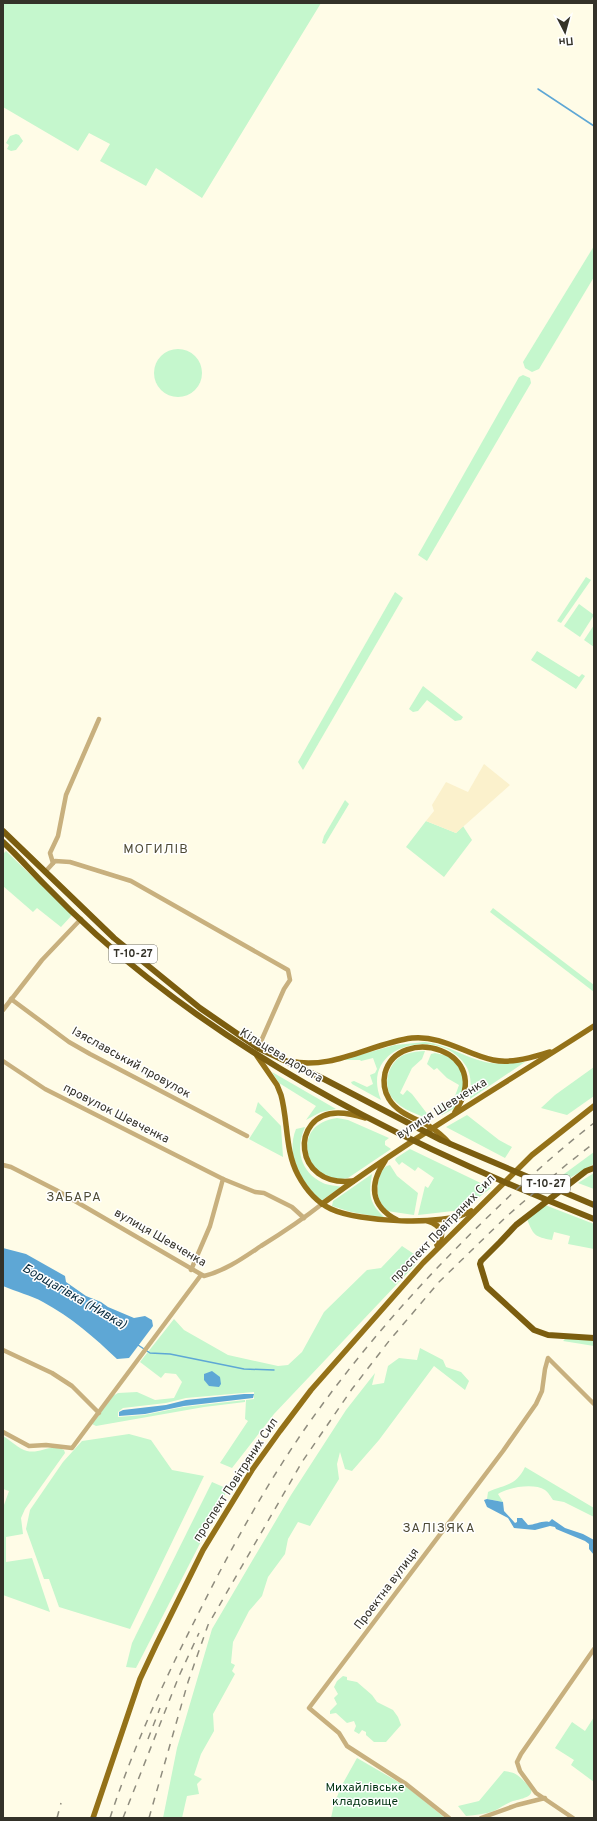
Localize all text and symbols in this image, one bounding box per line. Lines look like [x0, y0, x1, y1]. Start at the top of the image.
north arrow [545, 12, 585, 52]
text: Пн [558, 33, 574, 49]
district label: МОГИЛІВ [123, 842, 189, 858]
road number: Т-10-27 [109, 945, 157, 963]
street label: Ізяславський провулок [69, 1024, 193, 1102]
street label: Кільцева дорога [236, 1025, 326, 1087]
street label: вулиця Шевченка [394, 1075, 490, 1143]
street label: провулок Шевченка [60, 1080, 172, 1148]
street label: проспект Повітряних Сил [387, 1171, 499, 1287]
road number: Т-10-27 [522, 1175, 570, 1193]
district label: ЗАБАРА [46, 1190, 102, 1206]
street label: вулиця Шевченка [111, 1205, 209, 1271]
water label: Борщагівка (Нивка) [19, 1261, 129, 1334]
street label: проспект Повітряних Сил [190, 1415, 282, 1545]
district label: ЗАЛІЗЯКА [402, 1521, 476, 1537]
street label: Проектна вулиця [351, 1545, 423, 1633]
park label: Михайлівське кладовище [325, 1780, 405, 1810]

